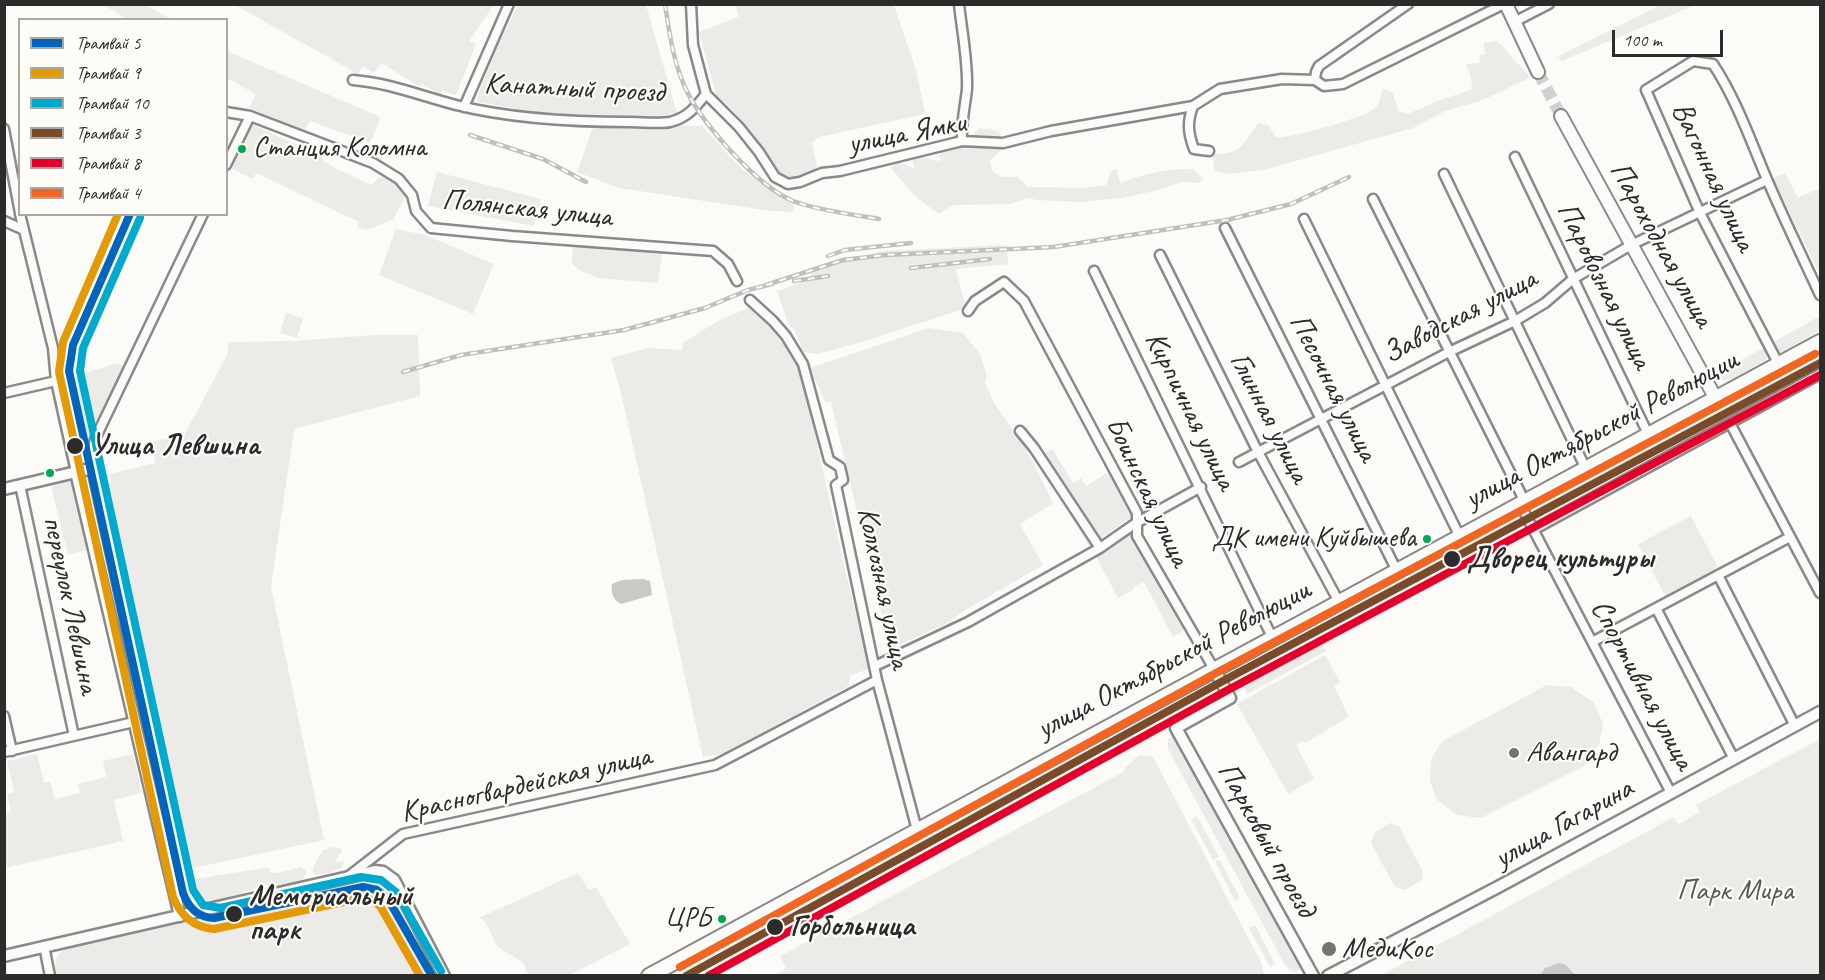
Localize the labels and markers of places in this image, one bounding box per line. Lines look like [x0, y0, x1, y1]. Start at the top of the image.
place label: Станция Коломна [253, 132, 426, 166]
marker: Станция Коломна [236, 143, 248, 155]
place label: Улица Левшина [90, 428, 259, 464]
marker: Улица Левшина [65, 436, 85, 456]
unlabelled marker [44, 467, 56, 479]
place label: ДК имени Куйбышева [1212, 522, 1416, 556]
marker: ДК имени Куйбышева [1421, 533, 1433, 545]
place label: Дворец культуры [1467, 541, 1654, 577]
marker: Дворец культуры [1442, 549, 1462, 569]
place label: Авангард [1526, 735, 1616, 771]
marker: Авангард [1507, 746, 1521, 760]
place label: Мемориальный парк [249, 879, 413, 950]
place label: ЦРБ [665, 902, 711, 936]
marker: Мемориальный парк [224, 904, 244, 924]
place label: Горбольница [790, 909, 914, 945]
marker: ЦРБ [716, 913, 728, 925]
marker: Горбольница [765, 917, 785, 937]
place label: МедиКос [1342, 931, 1433, 967]
marker: МедиКос [1320, 940, 1338, 958]

